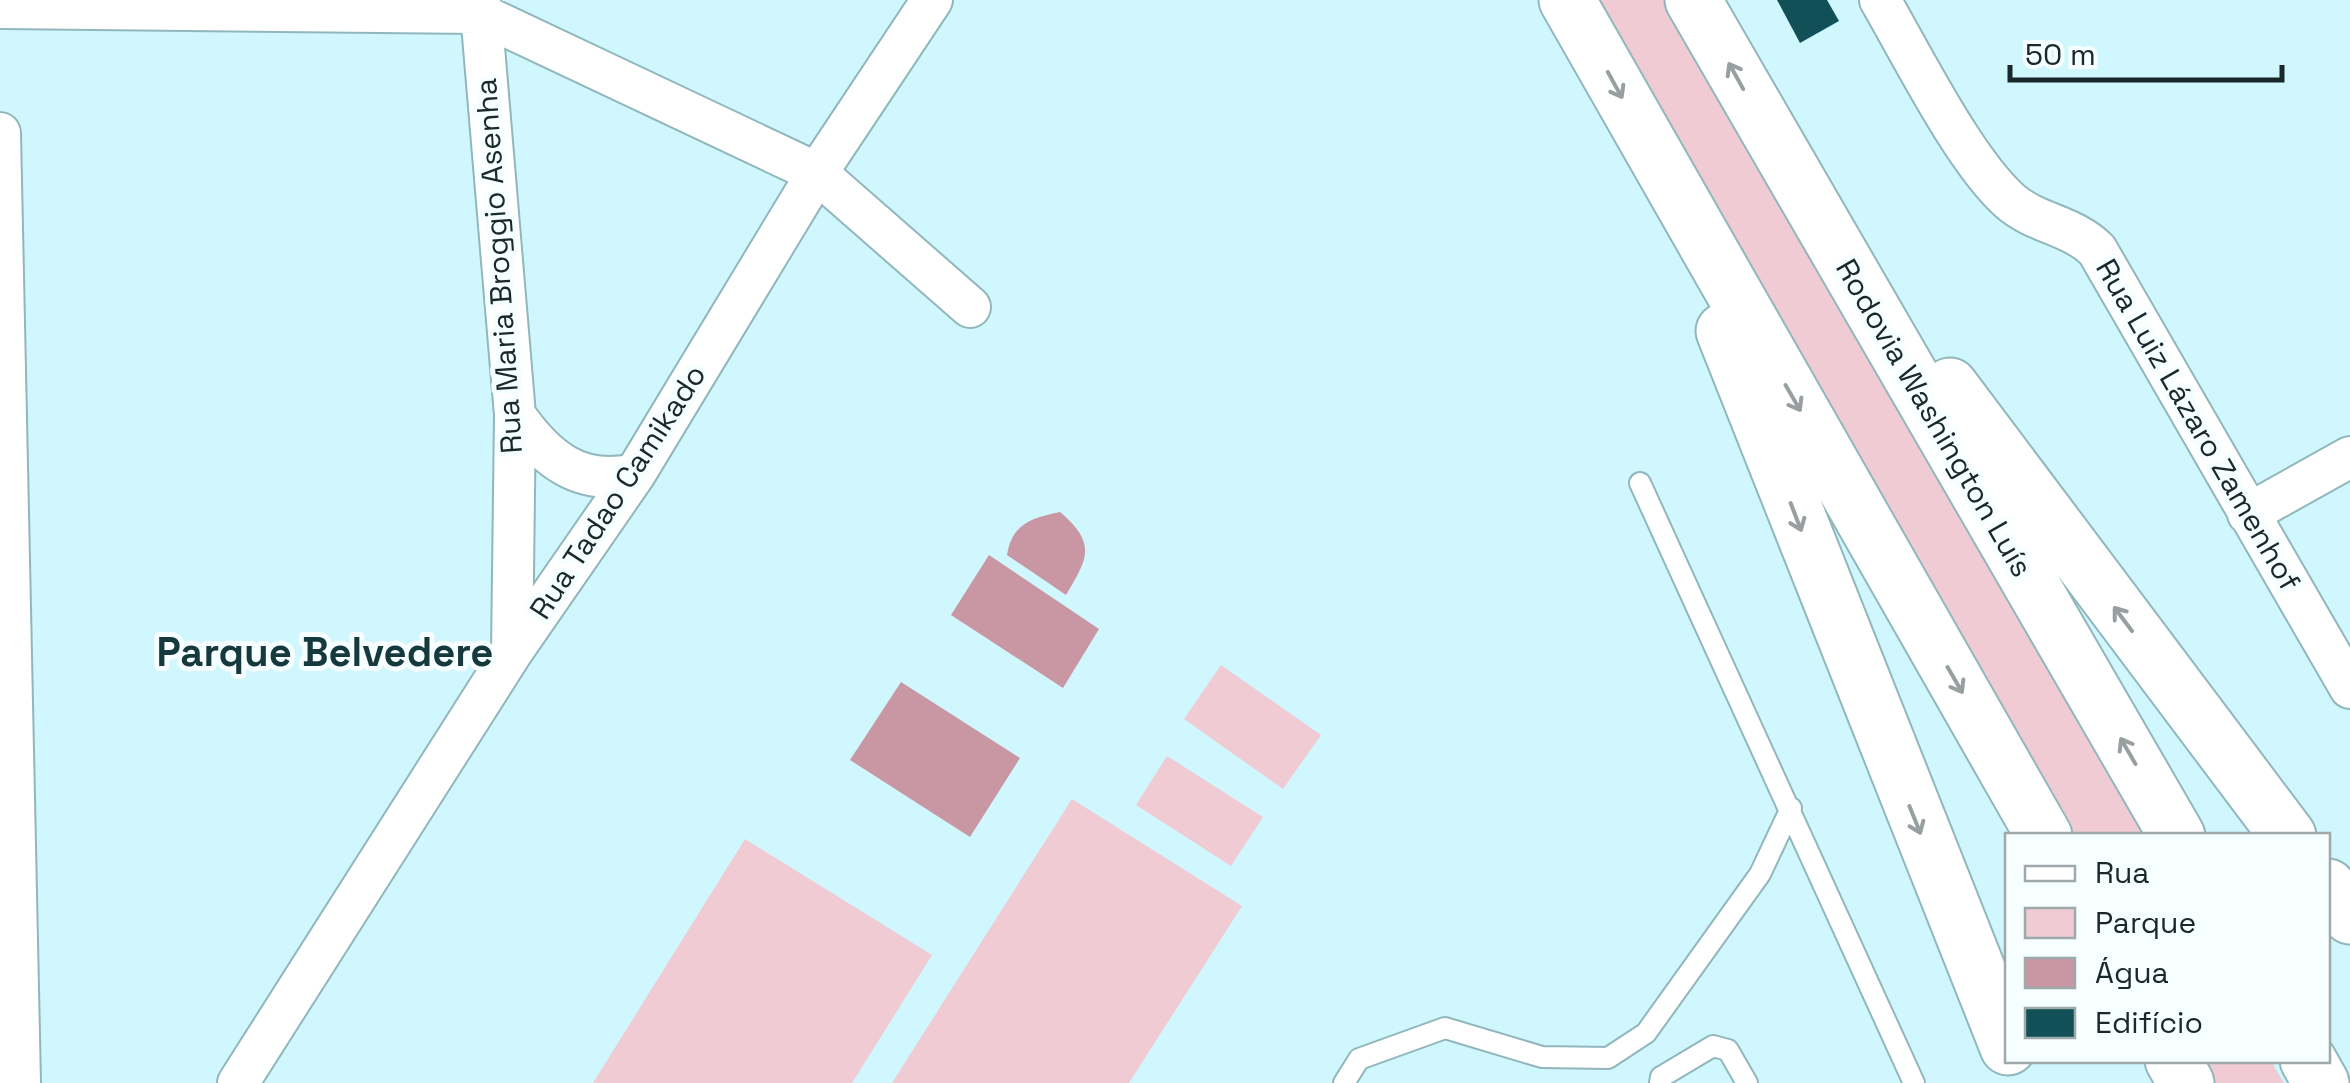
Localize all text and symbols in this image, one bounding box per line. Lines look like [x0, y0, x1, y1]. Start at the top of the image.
scale bar [2010, 20, 2282, 82]
text: 50 m [2025, 35, 2096, 74]
one-way arrow [1726, 62, 1746, 92]
one-way arrow [1605, 70, 1625, 99]
street label: Rua Maria Broggio Asenha [466, 77, 531, 455]
street label: Rodovia Washington Luís [1827, 252, 2042, 584]
street label: Rua Luiz Lázaro Zamenhof [2087, 252, 2310, 598]
street label: Rua Tadao Camikado [521, 357, 715, 626]
one-way arrow [1784, 382, 1804, 412]
one-way arrow [1788, 502, 1806, 532]
one-way arrow [2113, 606, 2134, 633]
district label: Parque Belvedere [157, 627, 493, 678]
one-way arrow [1945, 665, 1965, 693]
one-way arrow [2117, 737, 2137, 766]
one-way arrow [1908, 804, 1926, 834]
legend [2005, 833, 2330, 1063]
text: Rua [2095, 853, 2150, 892]
text: Parque [2095, 903, 2196, 942]
text: Água [2095, 953, 2169, 992]
text: Edifício [2095, 1003, 2203, 1042]

